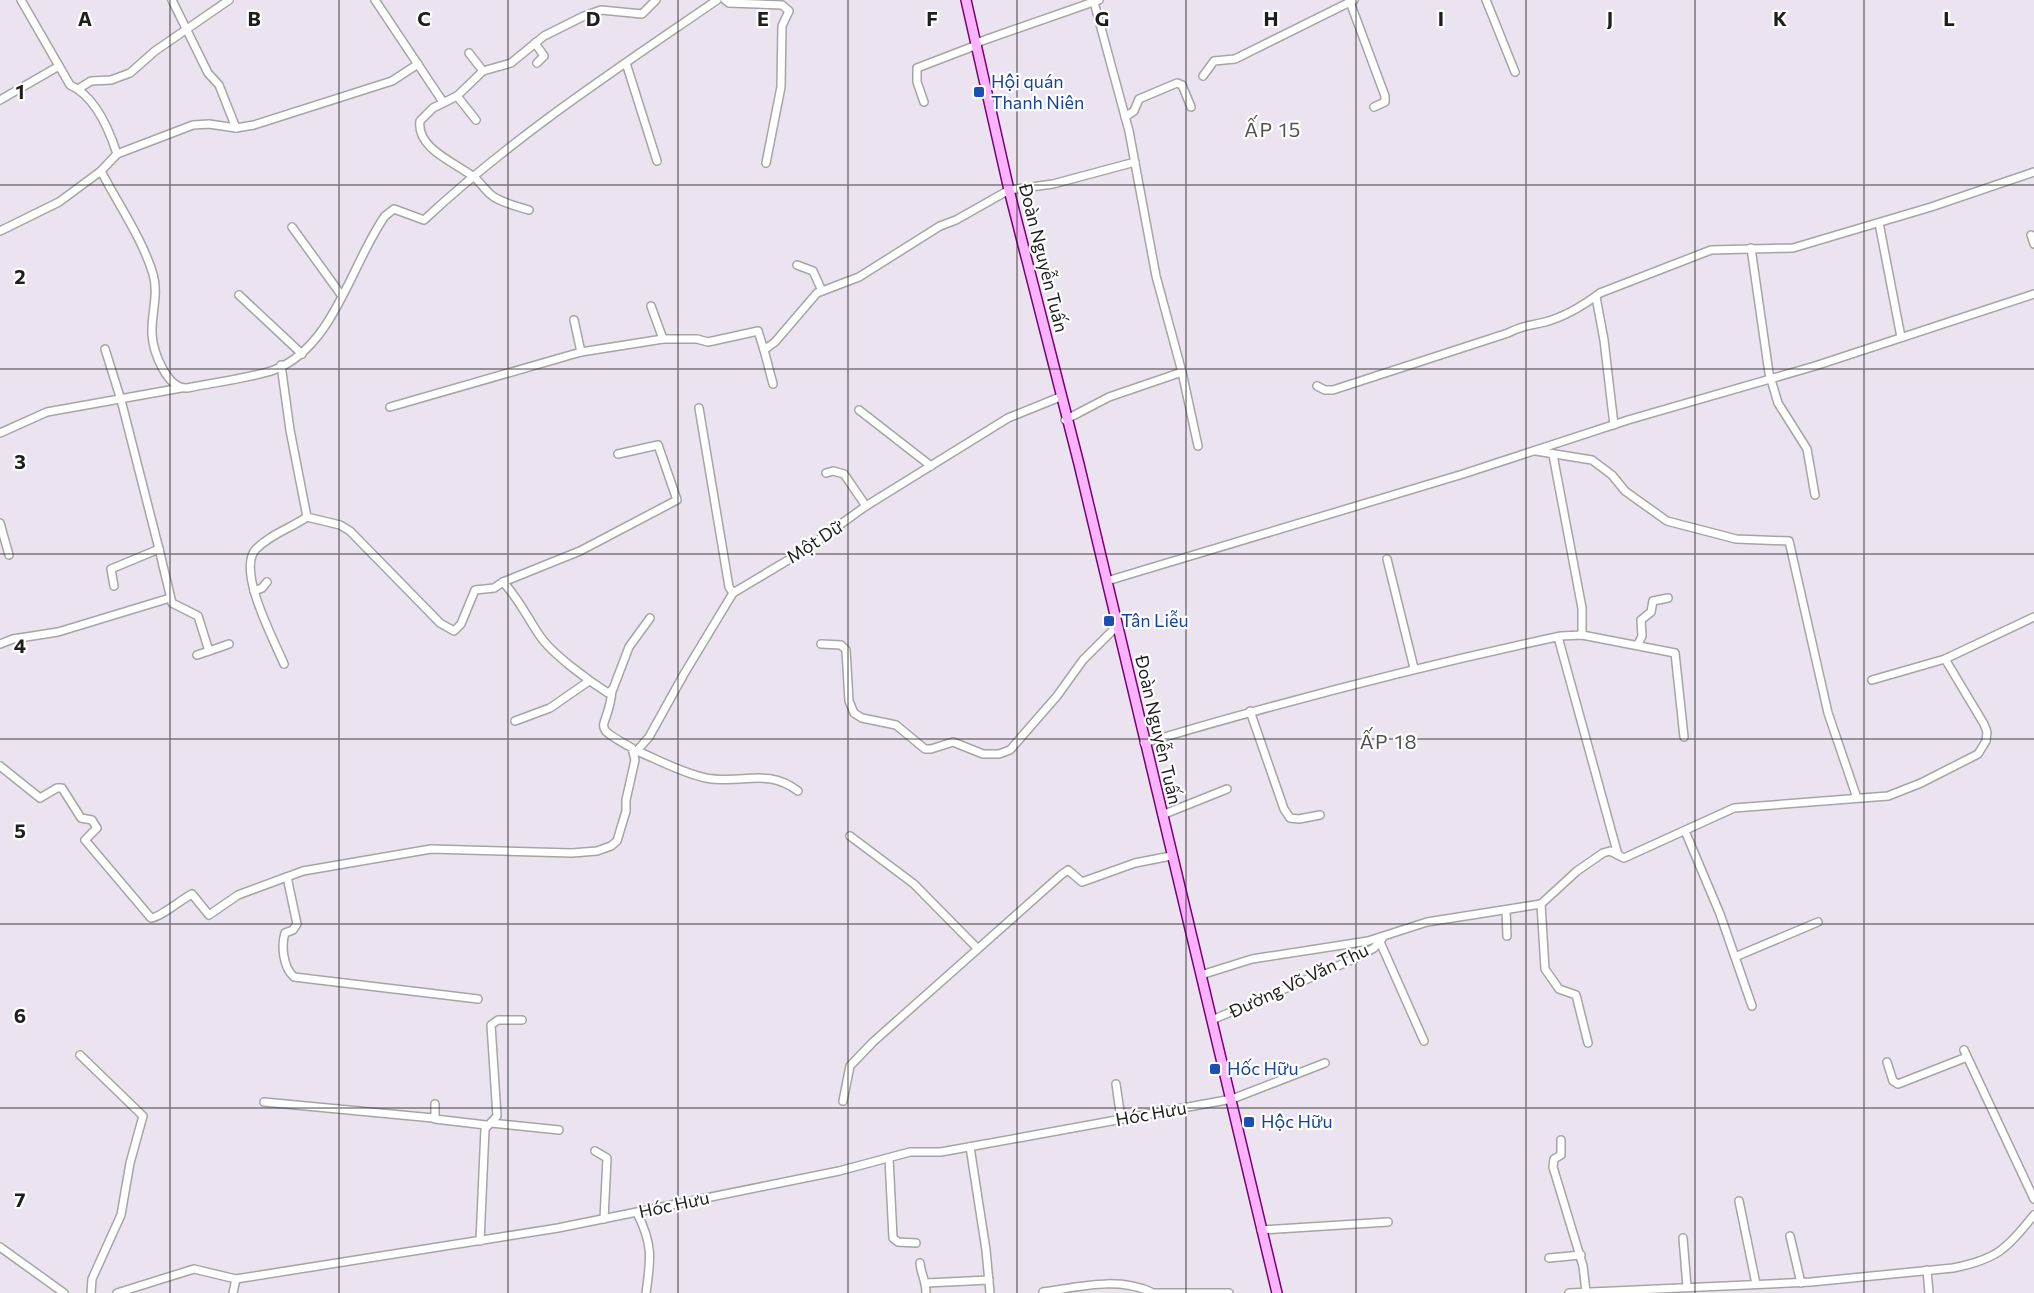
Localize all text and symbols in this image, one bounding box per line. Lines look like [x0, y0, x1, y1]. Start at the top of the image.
text: A [78, 6, 92, 30]
text: B [247, 6, 261, 30]
text: C [417, 6, 431, 30]
text: D [586, 6, 600, 30]
text: E [757, 6, 769, 30]
text: F [926, 6, 938, 30]
text: G [1095, 6, 1109, 30]
text: H [1264, 6, 1279, 30]
text: I [1438, 6, 1444, 30]
text: J [1607, 6, 1613, 30]
text: K [1773, 6, 1787, 30]
text: L [1943, 6, 1955, 30]
place label: Hội quán Thanh Niên [991, 70, 1084, 113]
text: 1 [15, 79, 25, 103]
marker: Hội quán Thanh Niên [972, 85, 986, 99]
district label: ẤP 15 [1244, 115, 1302, 141]
street label: Đoàn Nguyễn Tuấn [1015, 180, 1073, 334]
text: 2 [14, 264, 26, 288]
text: 3 [14, 449, 26, 473]
street label: Một Dữ [782, 514, 847, 568]
place label: Tân Liễu [1121, 609, 1189, 631]
marker: Tân Liễu [1102, 614, 1116, 628]
text: 4 [14, 633, 26, 657]
street label: Đoàn Nguyễn Tuấn [1131, 652, 1187, 807]
district label: ẤP 18 [1360, 727, 1418, 753]
text: 5 [14, 818, 26, 842]
street label: Đường Võ Văn Thu [1224, 938, 1372, 1022]
text: 6 [14, 1003, 26, 1027]
place label: Hốc Hữu [1227, 1057, 1299, 1079]
marker: Hốc Hữu [1208, 1062, 1222, 1076]
street label: Hóc Hưu [1114, 1096, 1188, 1130]
place label: Hộc Hữu [1261, 1110, 1333, 1132]
marker: Hộc Hữu [1242, 1115, 1256, 1129]
street label: Hóc Hưu [636, 1186, 711, 1222]
text: 7 [15, 1187, 26, 1211]

